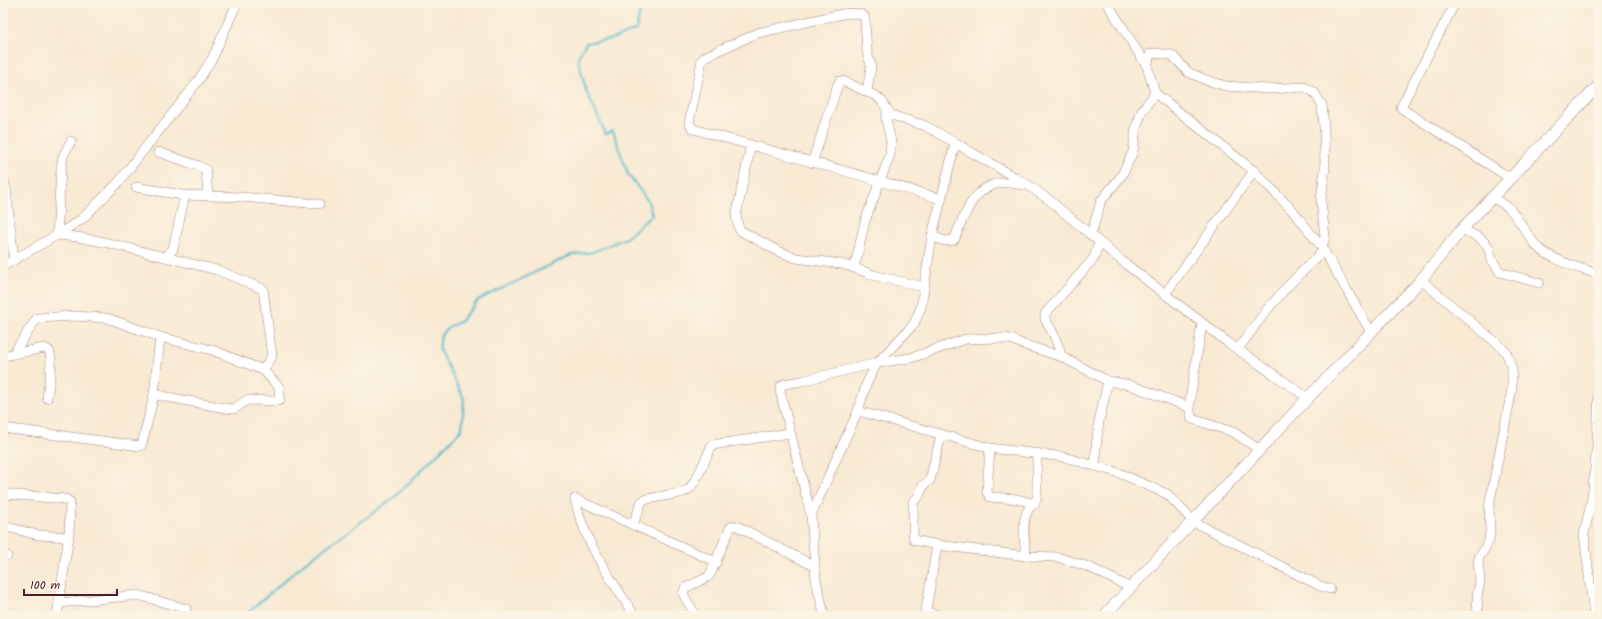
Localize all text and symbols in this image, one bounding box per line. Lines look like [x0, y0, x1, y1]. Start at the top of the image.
scale bar [24, 571, 117, 597]
text: 100 m [30, 576, 61, 595]

